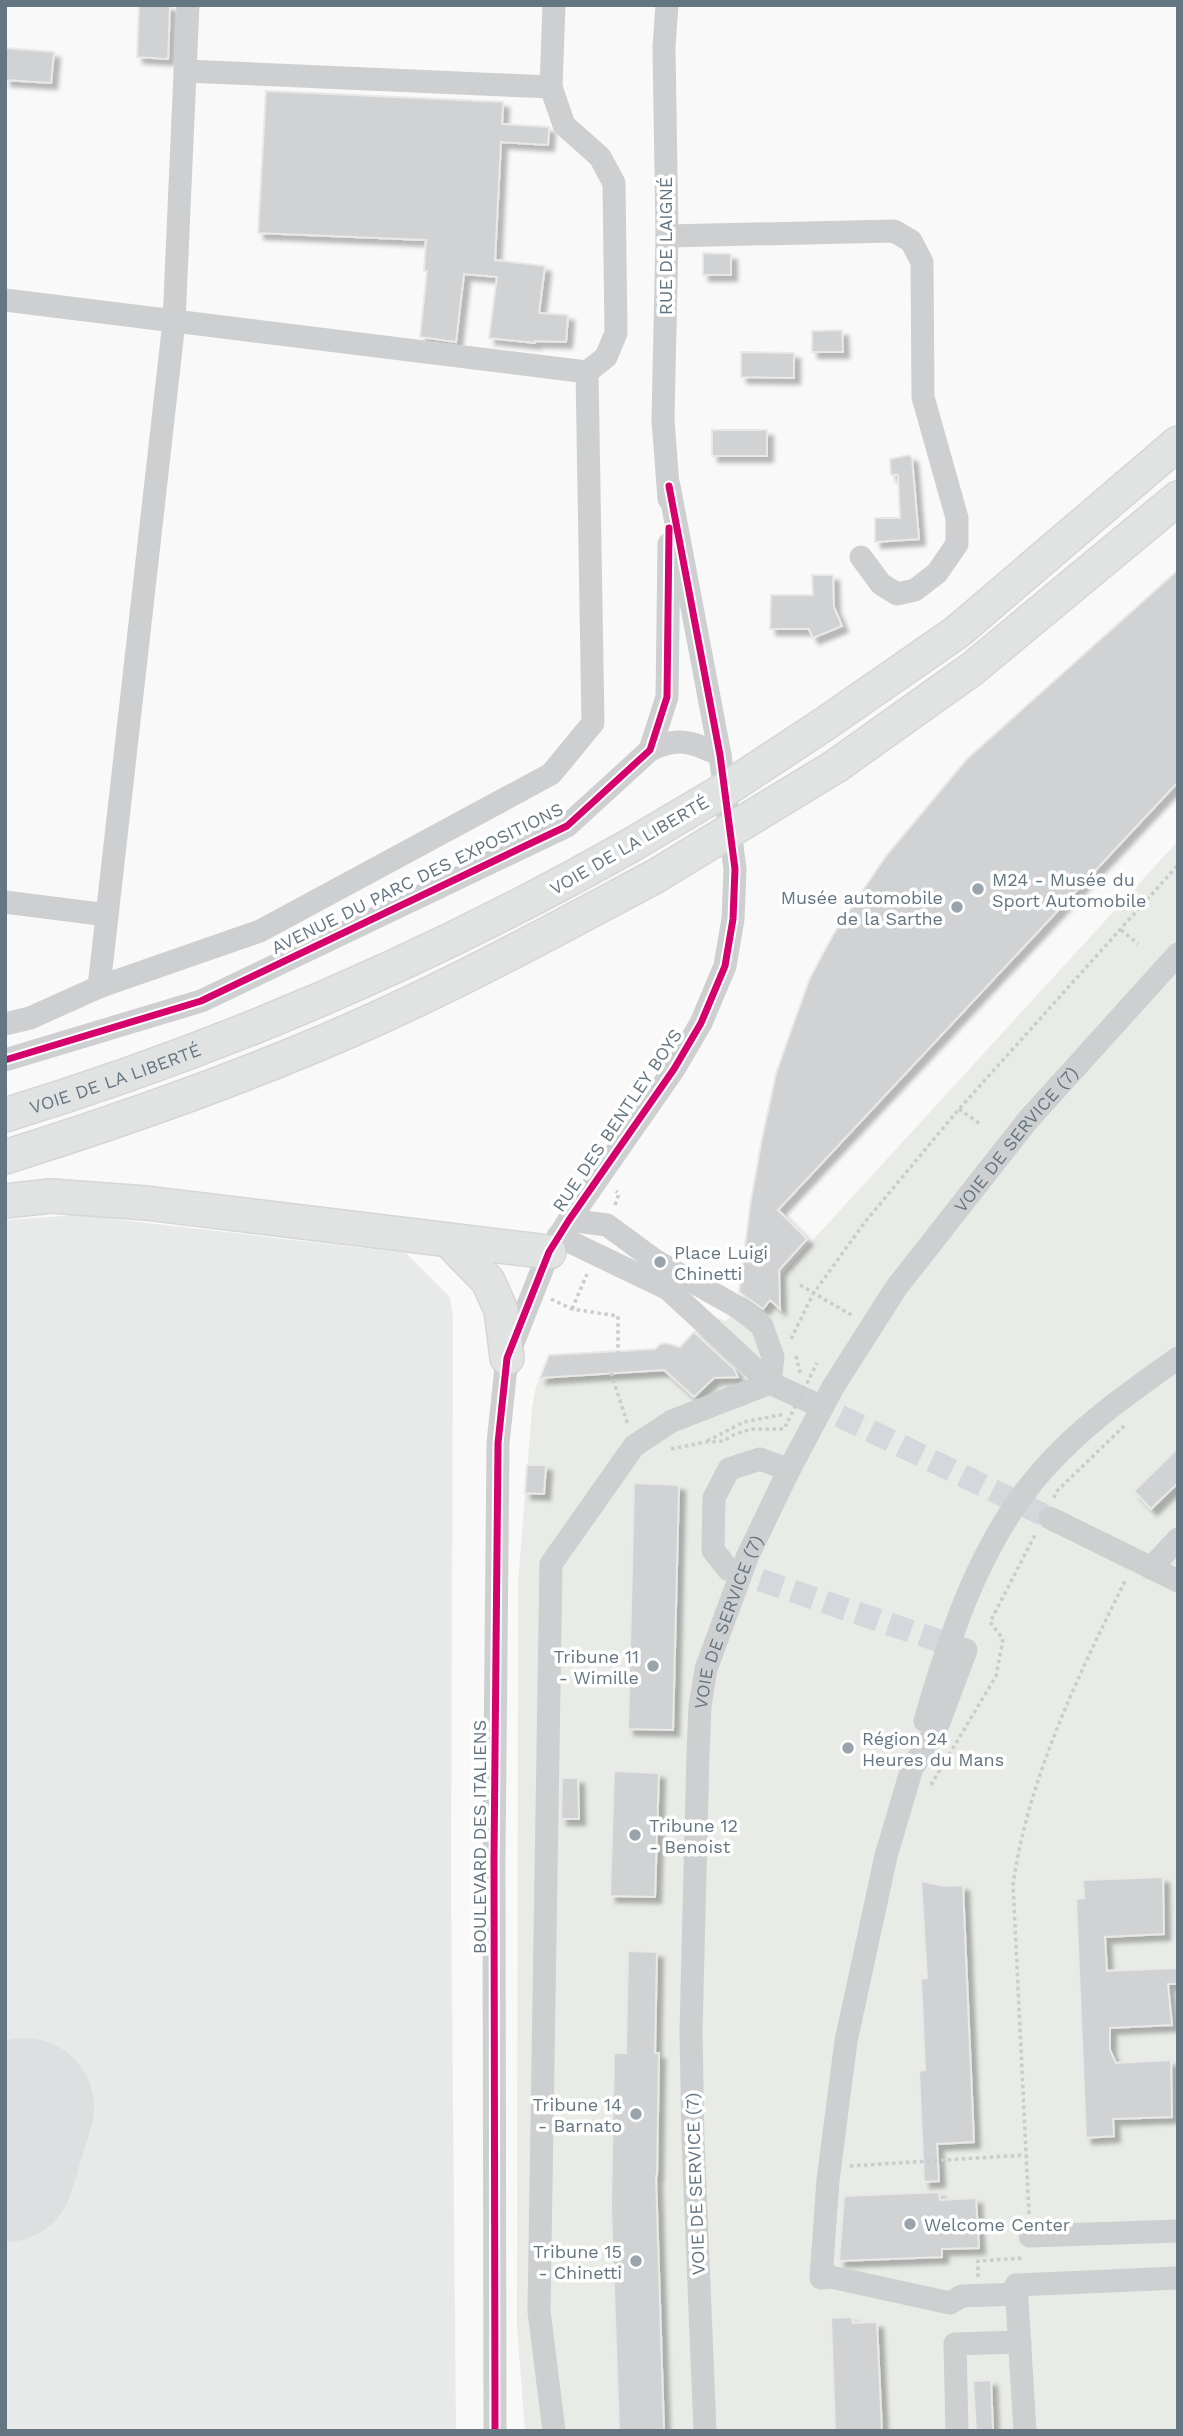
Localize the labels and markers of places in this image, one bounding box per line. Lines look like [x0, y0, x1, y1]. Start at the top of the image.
place label: M24 - Musée du Sport Automobile [992, 869, 1146, 911]
marker: M24 - Musée du Sport Automobile [970, 881, 986, 897]
place label: Musée automobile de la Sarthe [781, 887, 943, 929]
marker: Musée automobile de la Sarthe [949, 899, 965, 915]
place label: Place Luigi Chinetti [674, 1242, 768, 1284]
marker: Place Luigi Chinetti [652, 1254, 668, 1270]
place label: Tribune 11 - Wimille [554, 1646, 639, 1688]
marker: Tribune 11 - Wimille [645, 1658, 661, 1674]
place label: Région 24 Heures du Mans [862, 1728, 1004, 1770]
marker: Région 24 Heures du Mans [840, 1740, 856, 1756]
place label: Tribune 12 - Benoist [649, 1815, 738, 1857]
marker: Tribune 12 - Benoist [627, 1827, 643, 1843]
place label: Tribune 14 - Barnato [533, 2094, 622, 2136]
marker: Tribune 14 - Barnato [628, 2106, 644, 2122]
place label: Welcome Center [924, 2214, 1070, 2235]
marker: Welcome Center [902, 2216, 918, 2232]
place label: Tribune 15 - Chinetti [533, 2241, 622, 2283]
marker: Tribune 15 - Chinetti [628, 2253, 644, 2269]

